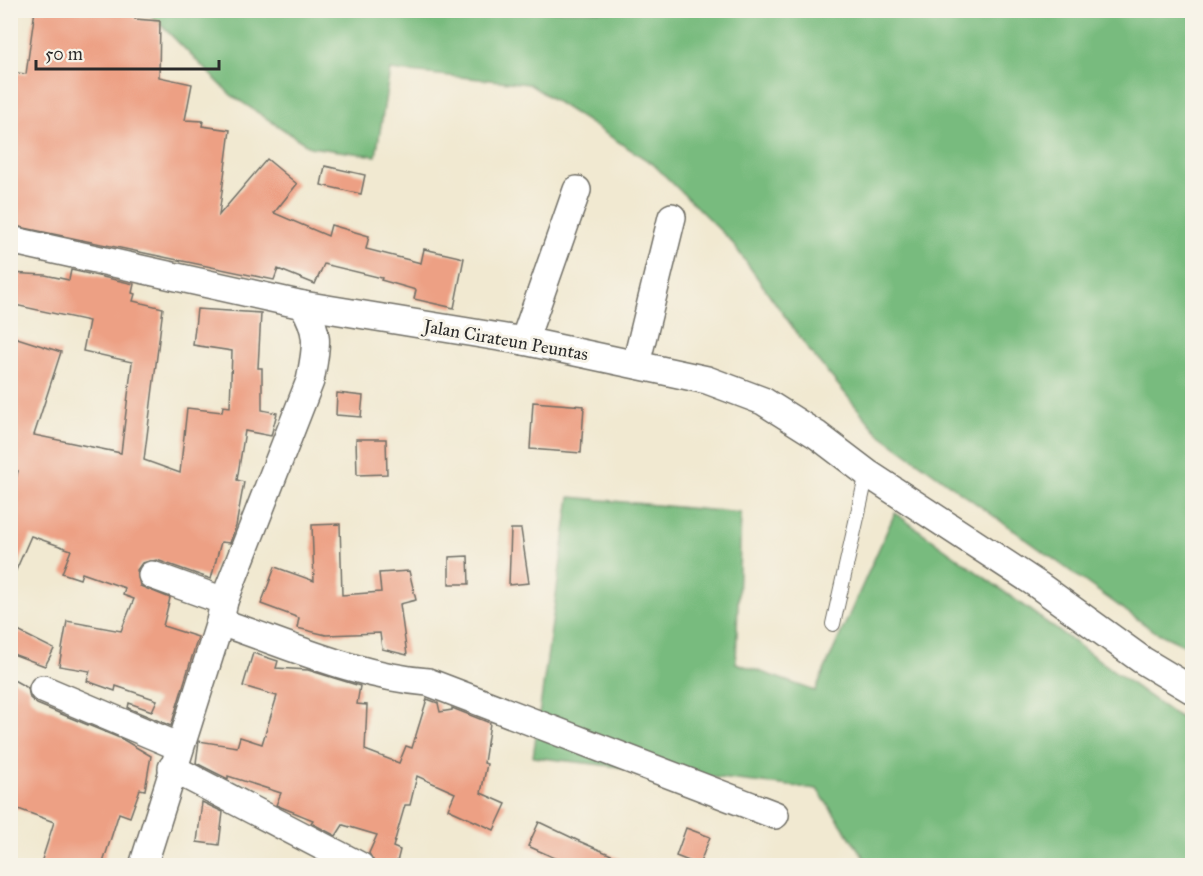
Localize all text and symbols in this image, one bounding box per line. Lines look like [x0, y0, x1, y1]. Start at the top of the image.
scale bar [36, 33, 219, 71]
text: 50 m [45, 43, 83, 65]
street label: Jalan Cirateun Peuntas [420, 314, 590, 366]

